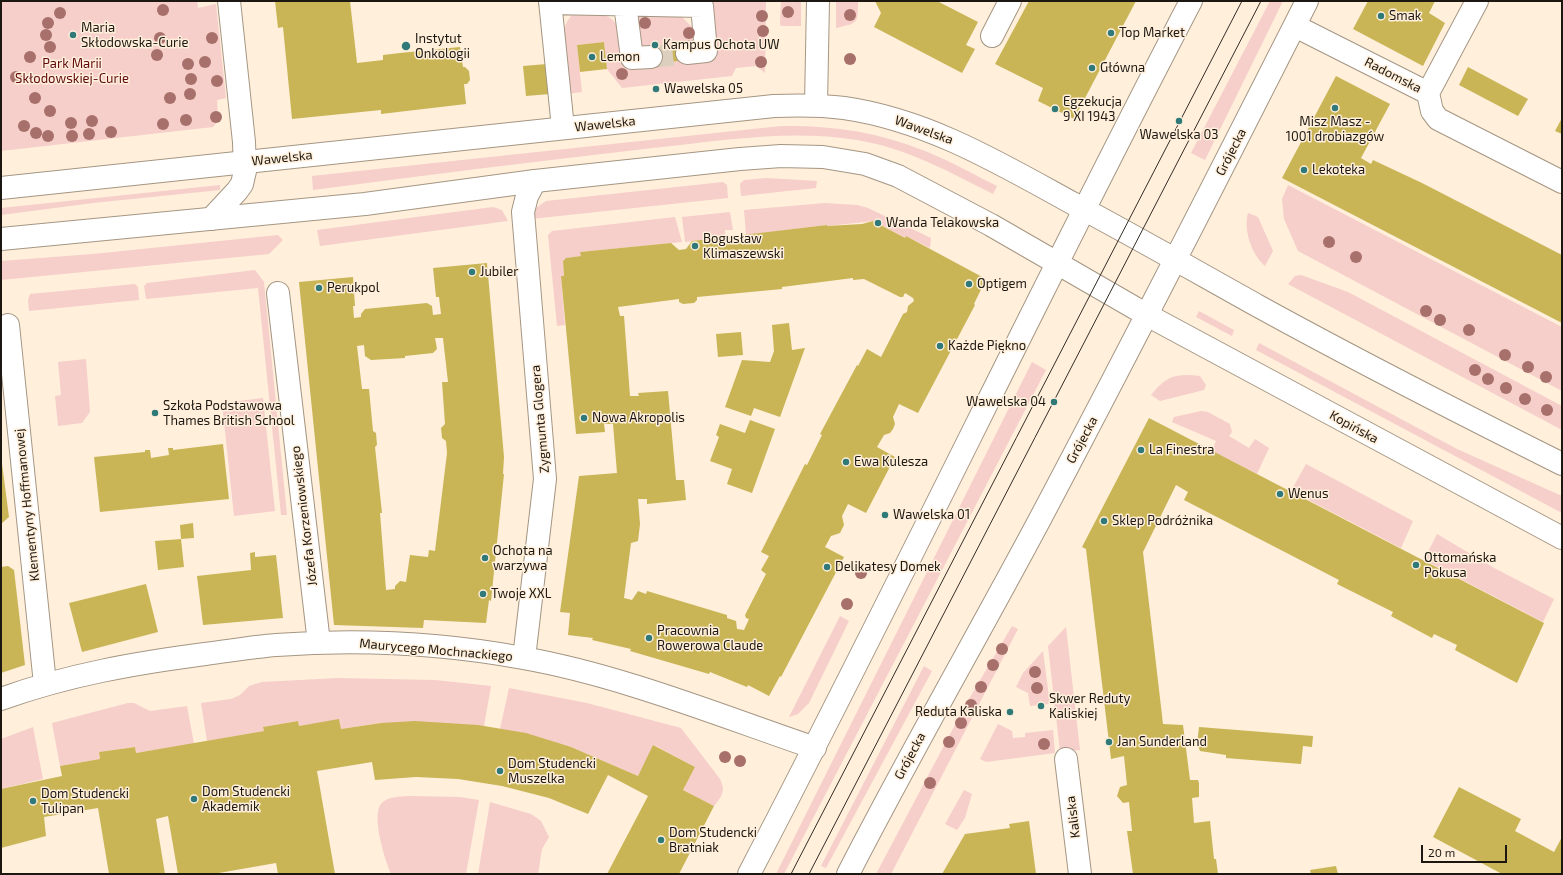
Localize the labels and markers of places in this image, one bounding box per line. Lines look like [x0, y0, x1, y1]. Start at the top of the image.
place label: Smak [1389, 8, 1421, 24]
marker: Smak [1376, 11, 1386, 21]
place label: Maria Skłodowska-Curie [81, 20, 188, 51]
place label: Top Market [1119, 25, 1185, 41]
marker: Top Market [1106, 28, 1116, 38]
marker: Maria Skłodowska-Curie [68, 30, 78, 40]
place label: Instytut Onkologii [415, 31, 470, 62]
place label: Kampus Ochota UW [663, 37, 780, 53]
marker: Instytut Onkologii [400, 40, 412, 52]
marker: Kampus Ochota UW [650, 40, 660, 50]
place label: Lemon [600, 49, 640, 65]
marker: Lemon [587, 52, 597, 62]
place label: Główna [1100, 60, 1145, 76]
marker: Główna [1087, 63, 1097, 73]
place label: Wawelska 05 [664, 81, 743, 97]
marker: Wawelska 05 [651, 84, 661, 94]
place label: Egzekucja 9 XI 1943 [1063, 94, 1122, 125]
marker: Misz Masz - 1001 drobiazgów [1330, 103, 1340, 113]
marker: Egzekucja 9 XI 1943 [1050, 104, 1060, 114]
place label: Misz Masz - 1001 drobiazgów [1286, 114, 1384, 145]
marker: Wawelska 03 [1174, 116, 1184, 126]
place label: Wawelska 03 [1139, 127, 1219, 143]
place label: Lekoteka [1312, 162, 1365, 178]
marker: Lekoteka [1299, 165, 1309, 175]
place label: Wanda Telakowska [886, 215, 999, 231]
marker: Wanda Telakowska [873, 218, 883, 228]
place label: Bogusław Klimaszewski [703, 231, 784, 262]
marker: Bogusław Klimaszewski [690, 241, 700, 251]
place label: Jubiler [480, 264, 519, 280]
marker: Jubiler [467, 267, 477, 277]
place label: Optigem [977, 276, 1027, 292]
marker: Optigem [964, 279, 974, 289]
place label: Perukpol [327, 280, 380, 296]
marker: Perukpol [314, 283, 324, 293]
place label: Każde Piękno [948, 338, 1026, 354]
marker: Każde Piękno [935, 341, 945, 351]
place label: Wawelska 04 [966, 394, 1046, 410]
marker: Wawelska 04 [1049, 397, 1059, 407]
place label: Szkoła Podstawowa Thames British School [163, 398, 295, 429]
marker: Szkoła Podstawowa Thames British School [150, 408, 160, 418]
place label: Nowa Akropolis [592, 410, 685, 426]
marker: Nowa Akropolis [579, 413, 589, 423]
place label: La Finestra [1149, 442, 1214, 458]
marker: La Finestra [1136, 445, 1146, 455]
place label: Ewa Kulesza [854, 454, 928, 470]
marker: Ewa Kulesza [841, 457, 851, 467]
place label: Wenus [1288, 486, 1329, 502]
marker: Wenus [1275, 489, 1285, 499]
place label: Wawelska 01 [893, 507, 970, 523]
marker: Wawelska 01 [880, 510, 890, 520]
place label: Sklep Podróżnika [1112, 513, 1213, 529]
marker: Sklep Podróżnika [1099, 516, 1109, 526]
place label: Ochota na warzywa [493, 543, 553, 574]
place label: Ottomańska Pokusa [1424, 550, 1496, 581]
marker: Ochota na warzywa [480, 553, 490, 563]
place label: Delikatesy Domek [835, 559, 941, 575]
marker: Ottomańska Pokusa [1411, 560, 1421, 570]
marker: Delikatesy Domek [822, 562, 832, 572]
place label: Twoje XXL [491, 586, 551, 602]
marker: Twoje XXL [478, 589, 488, 599]
place label: Pracownia Rowerowa Claude [657, 623, 763, 654]
marker: Pracownia Rowerowa Claude [644, 633, 654, 643]
place label: Skwer Reduty Kaliskiej [1049, 691, 1130, 722]
marker: Skwer Reduty Kaliskiej [1036, 701, 1046, 711]
place label: Reduta Kaliska [915, 704, 1002, 720]
marker: Reduta Kaliska [1005, 707, 1015, 717]
place label: Jan Sunderland [1117, 734, 1207, 750]
marker: Jan Sunderland [1104, 737, 1114, 747]
place label: Dom Studencki Muszelka [508, 756, 596, 787]
marker: Dom Studencki Muszelka [495, 766, 505, 776]
place label: Dom Studencki Akademik [202, 784, 290, 815]
place label: Dom Studencki Tulipan [41, 786, 129, 817]
marker: Dom Studencki Akademik [189, 794, 199, 804]
marker: Dom Studencki Tulipan [28, 796, 38, 806]
place label: Dom Studencki Bratniak [669, 825, 757, 856]
marker: Dom Studencki Bratniak [656, 835, 666, 845]

